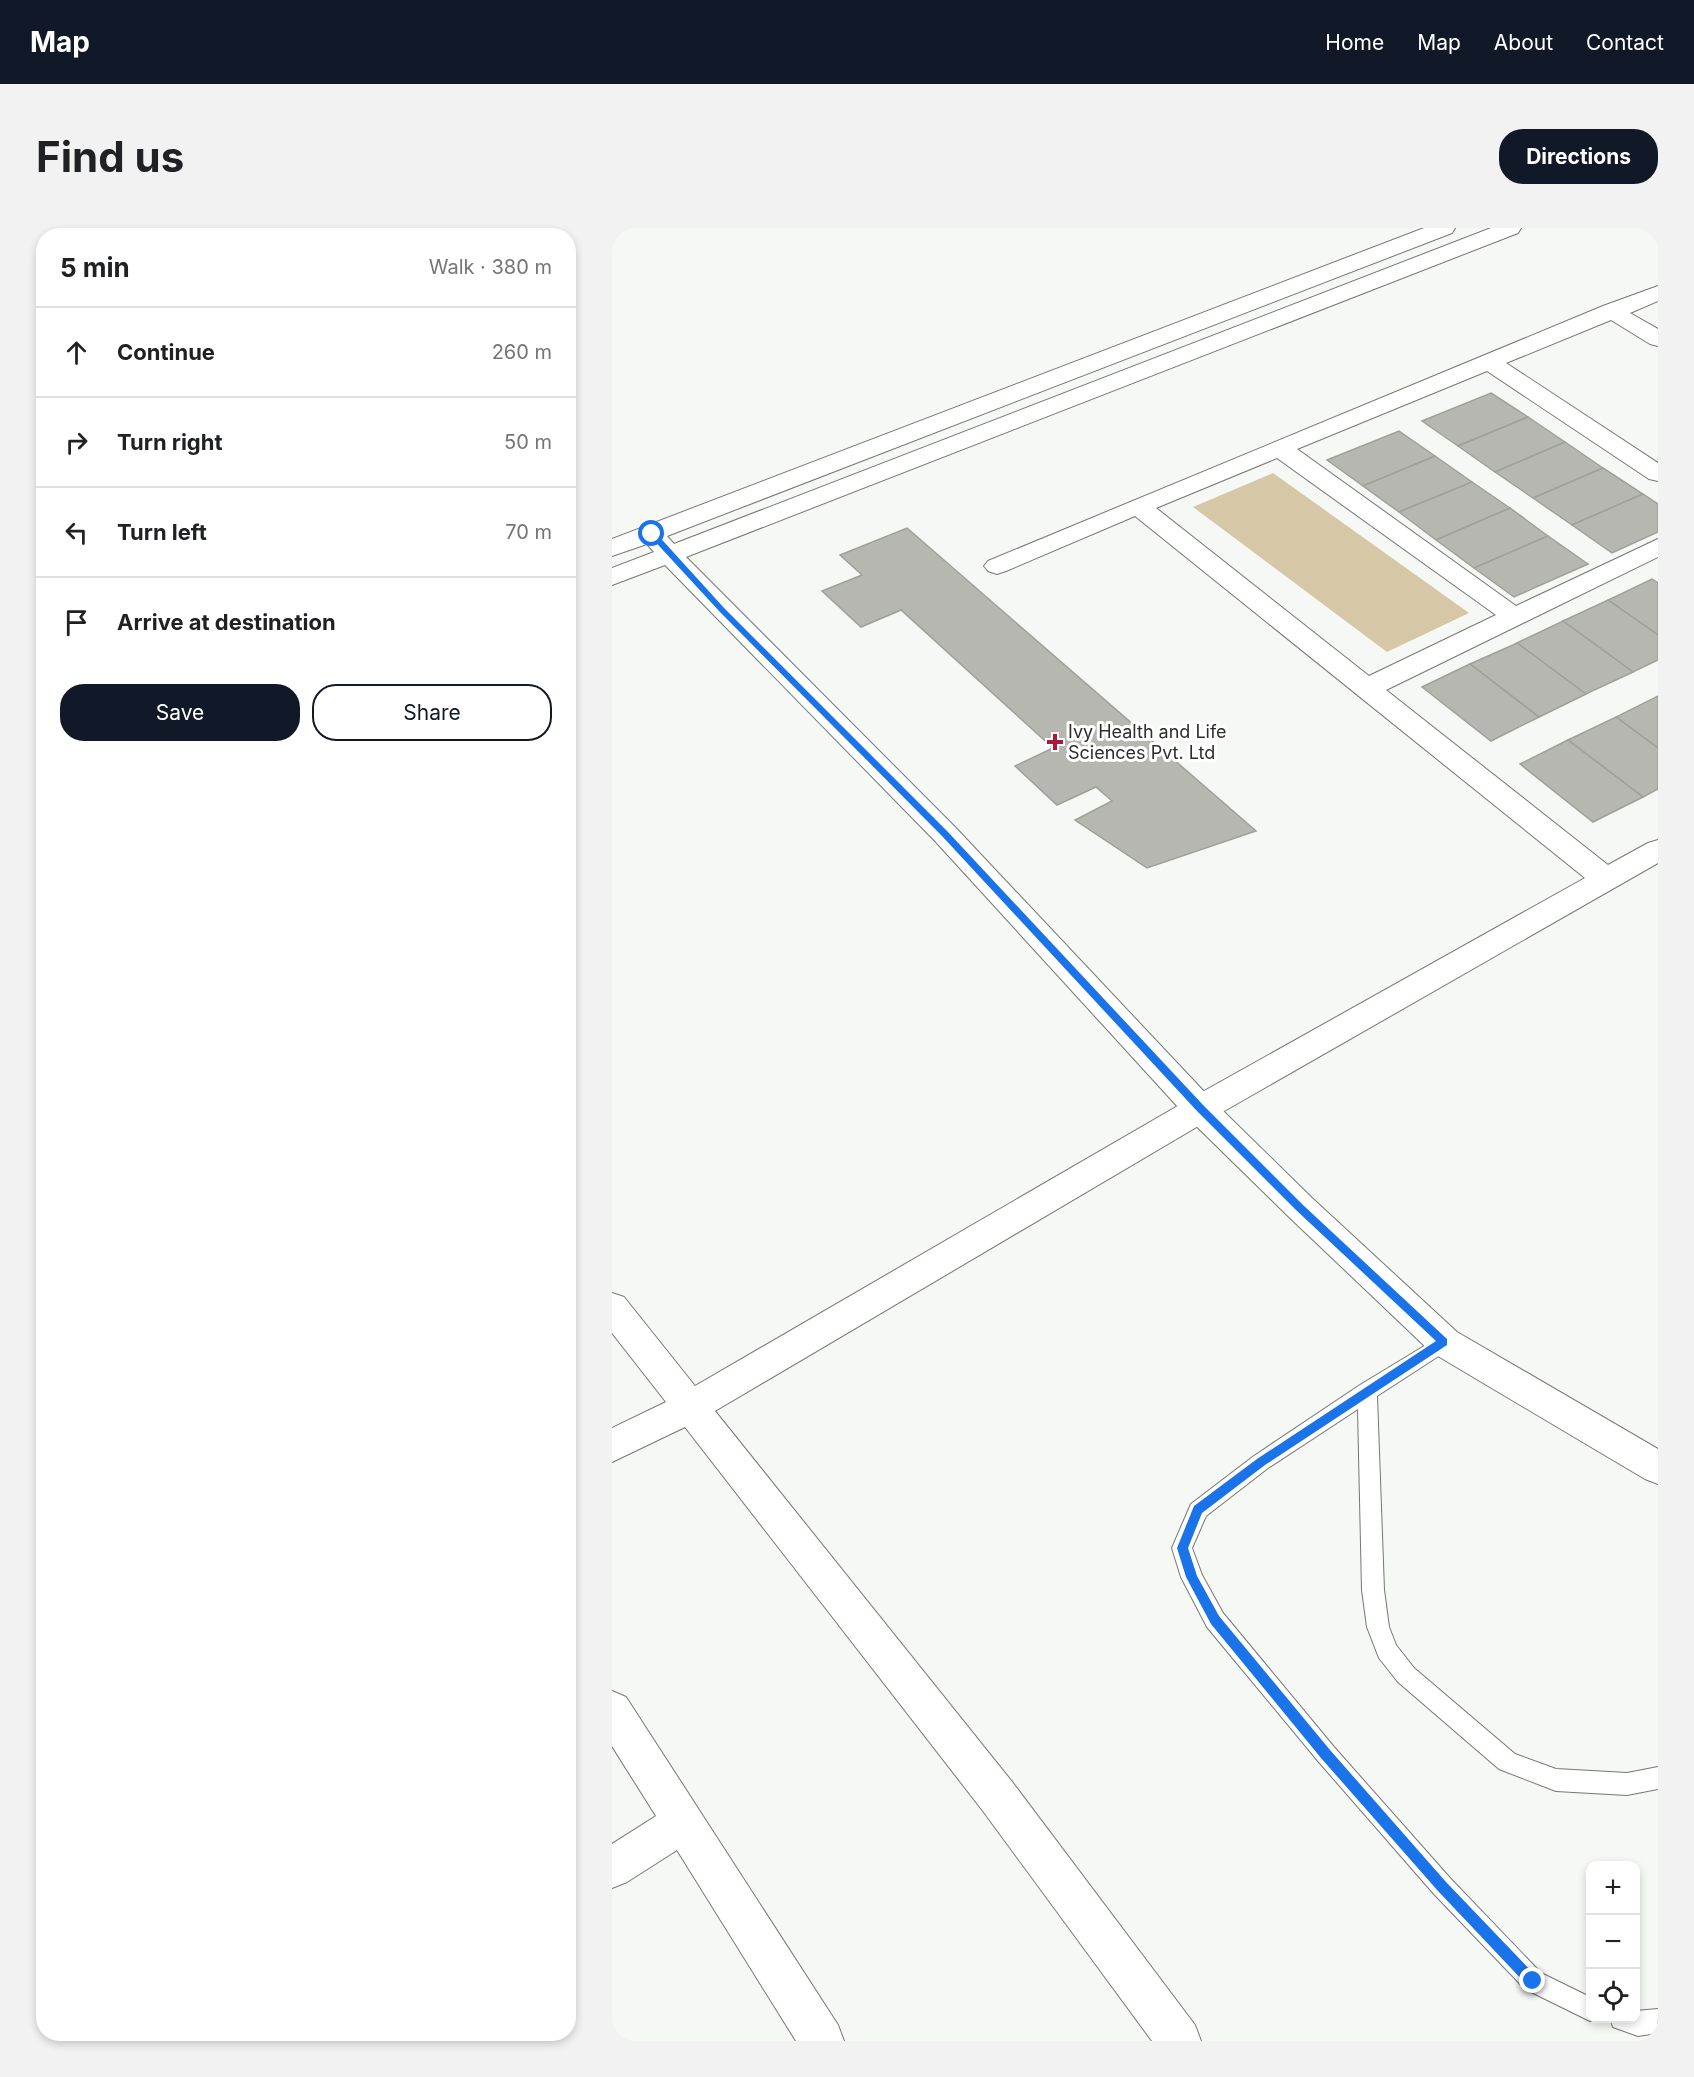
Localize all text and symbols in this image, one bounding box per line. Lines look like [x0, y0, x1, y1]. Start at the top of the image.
text: Map [30, 25, 90, 59]
text: Home [1325, 30, 1384, 55]
text: Map [1417, 30, 1461, 55]
text: About [1494, 30, 1553, 55]
text: Contact [1586, 30, 1664, 55]
button: Directions [1499, 129, 1658, 184]
text: Find us [36, 131, 184, 182]
text: 5 min [60, 252, 130, 283]
text: Walk · 380 m [429, 255, 552, 279]
icon: ahead [60, 336, 93, 369]
text: Continue [117, 339, 215, 365]
text: 260 m [492, 340, 552, 364]
icon: right [60, 426, 93, 459]
text: Turn right [117, 429, 223, 455]
text: 50 m [504, 430, 552, 454]
icon: left [60, 516, 93, 549]
text: Turn left [117, 519, 207, 545]
text: 70 m [505, 520, 552, 544]
route start [638, 520, 664, 546]
icon: arrive [60, 606, 93, 639]
text: Arrive at destination [117, 609, 336, 635]
button: Save [60, 684, 300, 741]
button: Share [312, 684, 552, 741]
place label: Ivy Health and Life Sciences Pvt. Ltd [1068, 721, 1227, 763]
marker: Ivy Health and Life Sciences Pvt. Ltd [1046, 733, 1064, 751]
map controls [1586, 1861, 1640, 2023]
button: + [1586, 1861, 1640, 1915]
button: − [1586, 1915, 1640, 1969]
route end [1519, 1967, 1545, 1993]
button: locate [1586, 1969, 1640, 2023]

